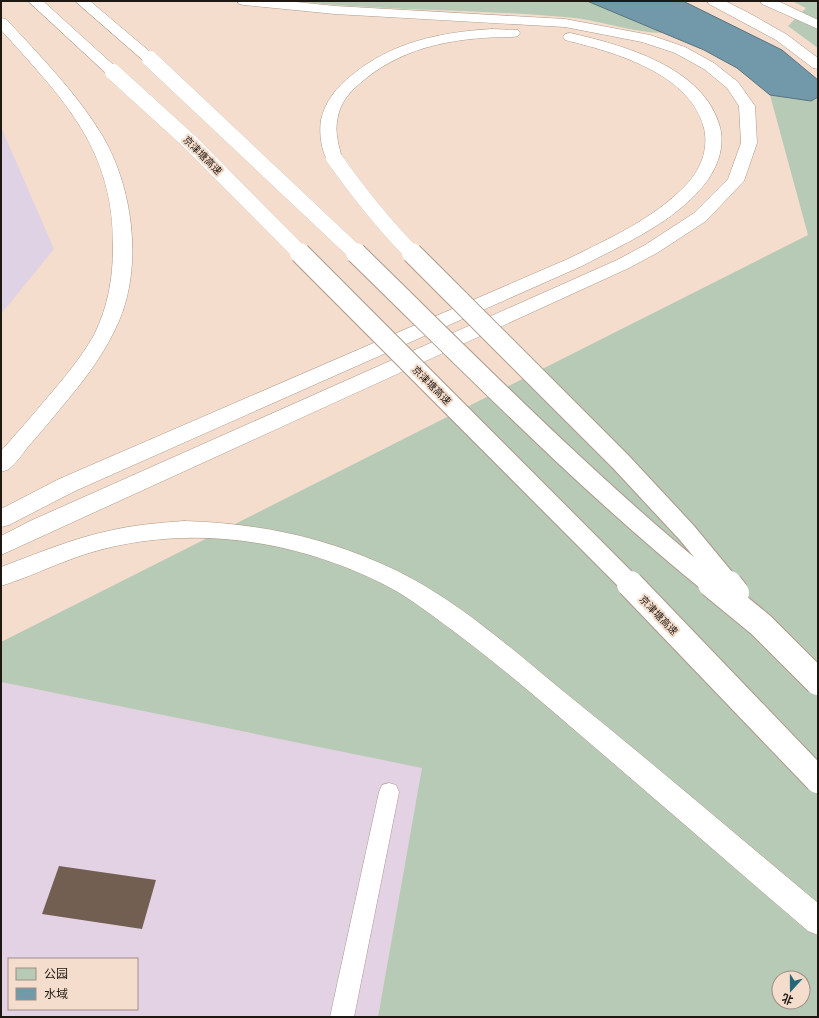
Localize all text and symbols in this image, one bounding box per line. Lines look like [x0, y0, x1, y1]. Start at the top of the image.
street label: 京津塘高速 [180, 133, 225, 178]
street label: 京津塘高速 [409, 363, 454, 408]
street label: 京津塘高速 [637, 593, 681, 638]
legend [8, 958, 138, 1010]
text: 公园 [44, 966, 68, 981]
north arrow [771, 970, 811, 1010]
text: 水域 [44, 986, 68, 1001]
text: 北 [780, 991, 795, 1008]

